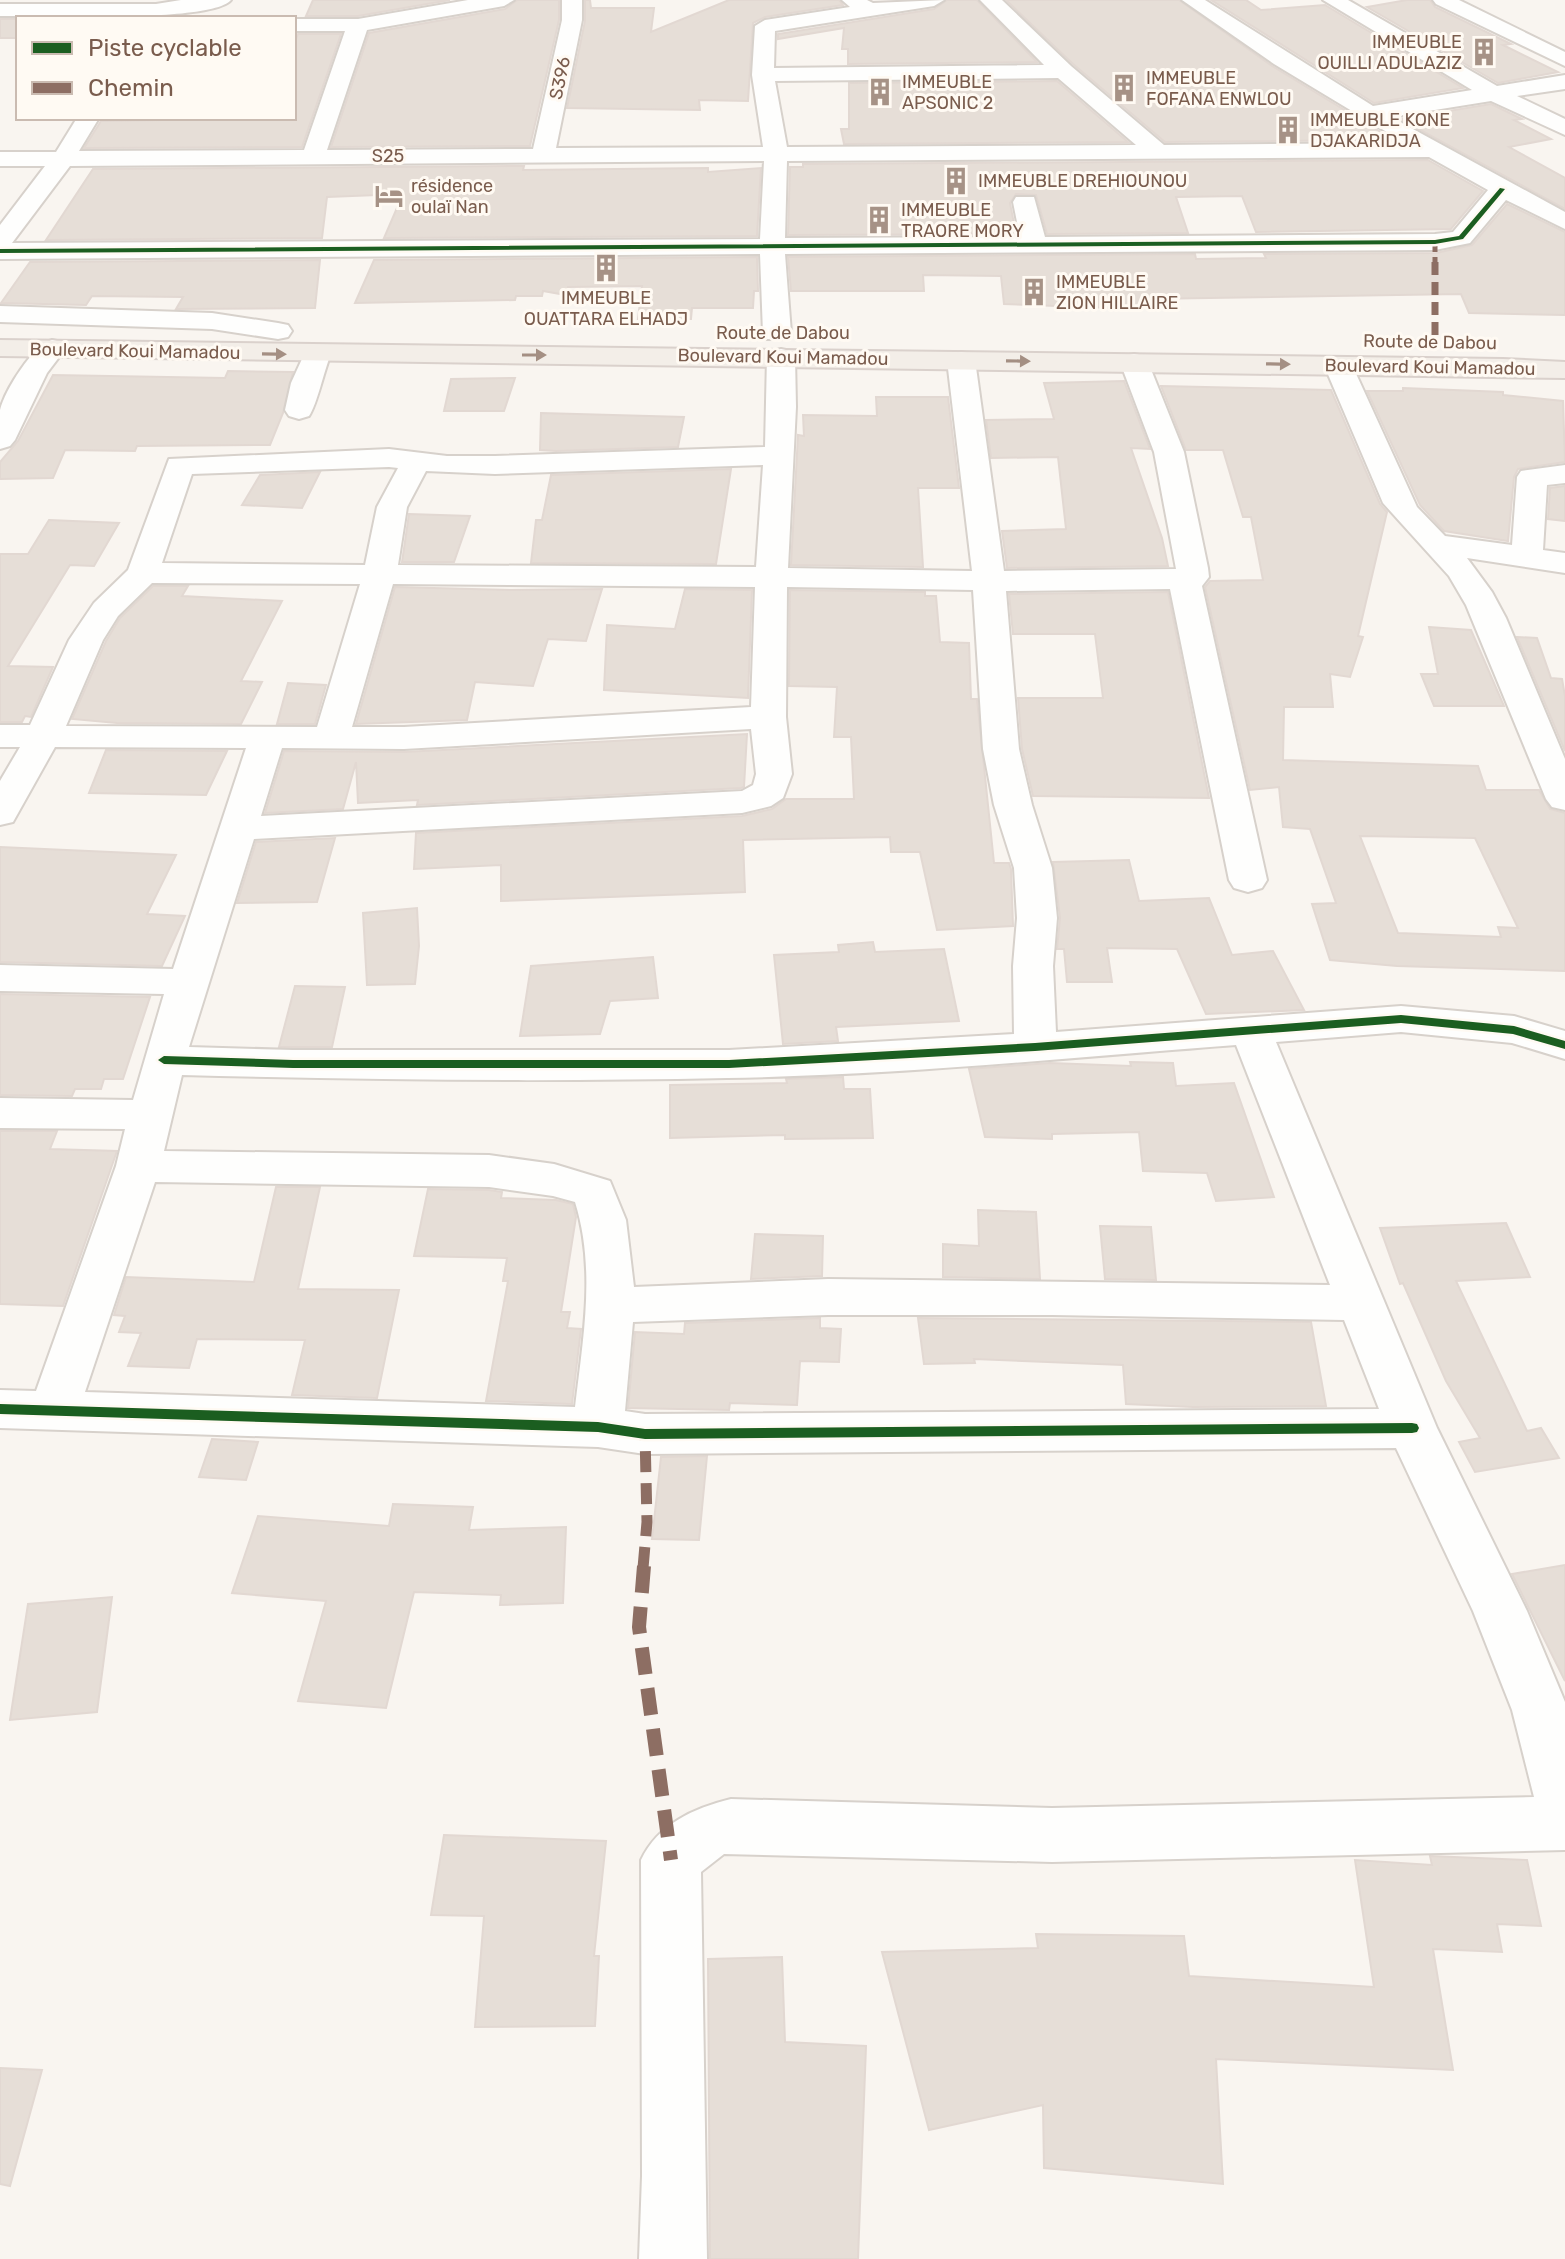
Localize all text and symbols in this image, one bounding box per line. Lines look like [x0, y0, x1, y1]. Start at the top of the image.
legend [16, 16, 296, 120]
place label: IMMEUBLE OUILLI ADULAZIZ [1317, 31, 1462, 74]
text: Piste cyclable [88, 34, 242, 62]
building icon: IMMEUBLE OUILLI ADULAZIZ [1469, 37, 1499, 67]
street label: S396 [545, 54, 575, 102]
place label: IMMEUBLE FOFANA ENWLOU [1146, 67, 1292, 110]
place label: IMMEUBLE APSONIC 2 [902, 71, 993, 114]
building icon: IMMEUBLE FOFANA ENWLOU [1109, 73, 1139, 103]
text: Chemin [88, 74, 174, 102]
building icon: IMMEUBLE APSONIC 2 [865, 77, 895, 107]
place label: IMMEUBLE KONE DJAKARIDJA [1310, 109, 1450, 152]
building icon: IMMEUBLE KONE DJAKARIDJA [1273, 115, 1303, 145]
street label: S25 [372, 145, 404, 167]
building icon: IMMEUBLE DREHIOUNOU [941, 166, 971, 196]
place label: IMMEUBLE DREHIOUNOU [978, 170, 1187, 192]
place label: résidence oulaï Nan [411, 175, 493, 218]
hotel icon: résidence oulaï Nan [374, 181, 404, 211]
place label: IMMEUBLE TRAORE MORY [901, 199, 1024, 242]
building icon: IMMEUBLE TRAORE MORY [864, 205, 894, 235]
building icon: IMMEUBLE OUATTARA ELHADJ [591, 253, 621, 283]
place label: IMMEUBLE ZION HILLAIRE [1056, 271, 1179, 314]
building icon: IMMEUBLE ZION HILLAIRE [1019, 277, 1049, 307]
place label: IMMEUBLE OUATTARA ELHADJ [524, 287, 688, 330]
street label: Route de Dabou [716, 322, 850, 344]
street label: Route de Dabou [1363, 330, 1497, 354]
street label: Boulevard Koui Mamadou [29, 338, 241, 364]
street label: Boulevard Koui Mamadou [677, 344, 889, 370]
one-way arrow [262, 348, 287, 360]
one-way arrow [522, 349, 547, 361]
one-way arrow [1006, 354, 1031, 367]
street label: Boulevard Koui Mamadou [1324, 354, 1536, 380]
one-way arrow [1266, 358, 1291, 370]

